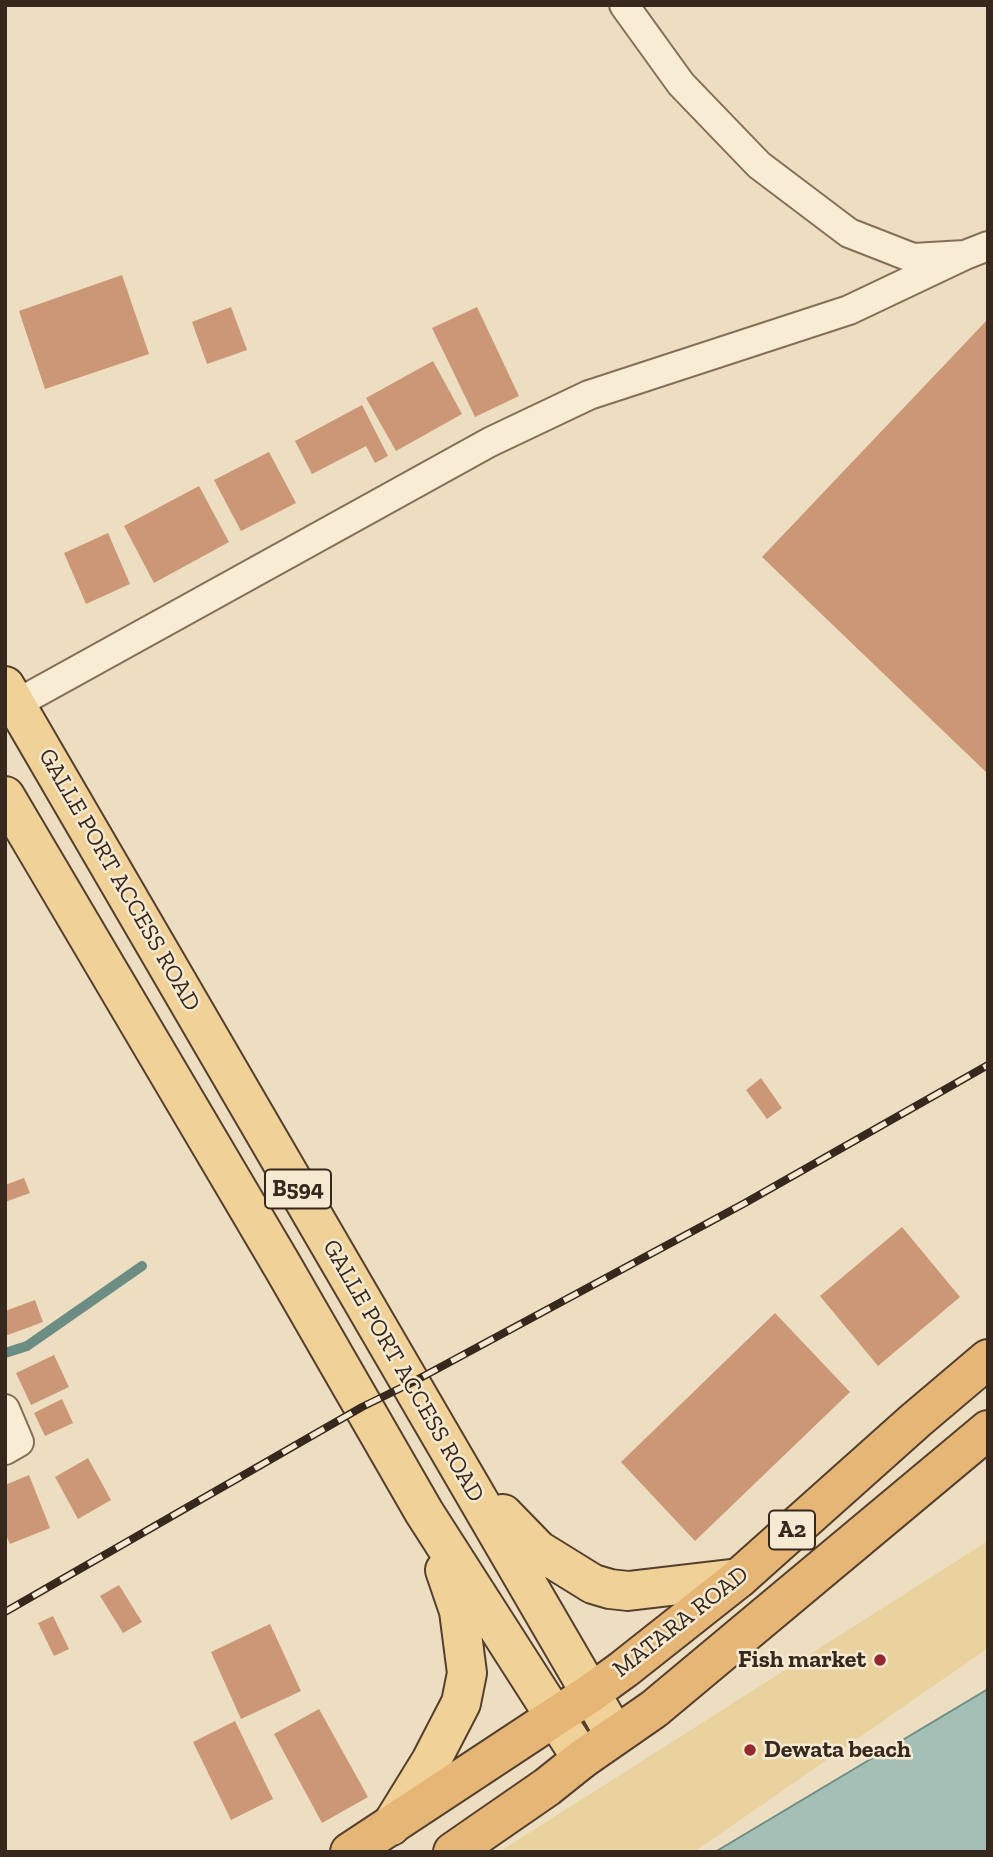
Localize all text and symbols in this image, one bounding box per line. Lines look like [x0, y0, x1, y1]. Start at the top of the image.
street label: GALLE PORT ACCESS ROAD [32, 744, 206, 1016]
road number: B594 [265, 1170, 331, 1208]
street label: GALLE PORT ACCESS ROAD [316, 1235, 490, 1507]
road number: A2 [769, 1511, 815, 1550]
street label: MATARA ROAD [607, 1560, 755, 1684]
place label: Fish market [738, 1646, 866, 1674]
marker: Fish market [872, 1652, 888, 1668]
place label: Dewata beach [764, 1736, 911, 1764]
marker: Dewata beach [742, 1742, 758, 1758]

